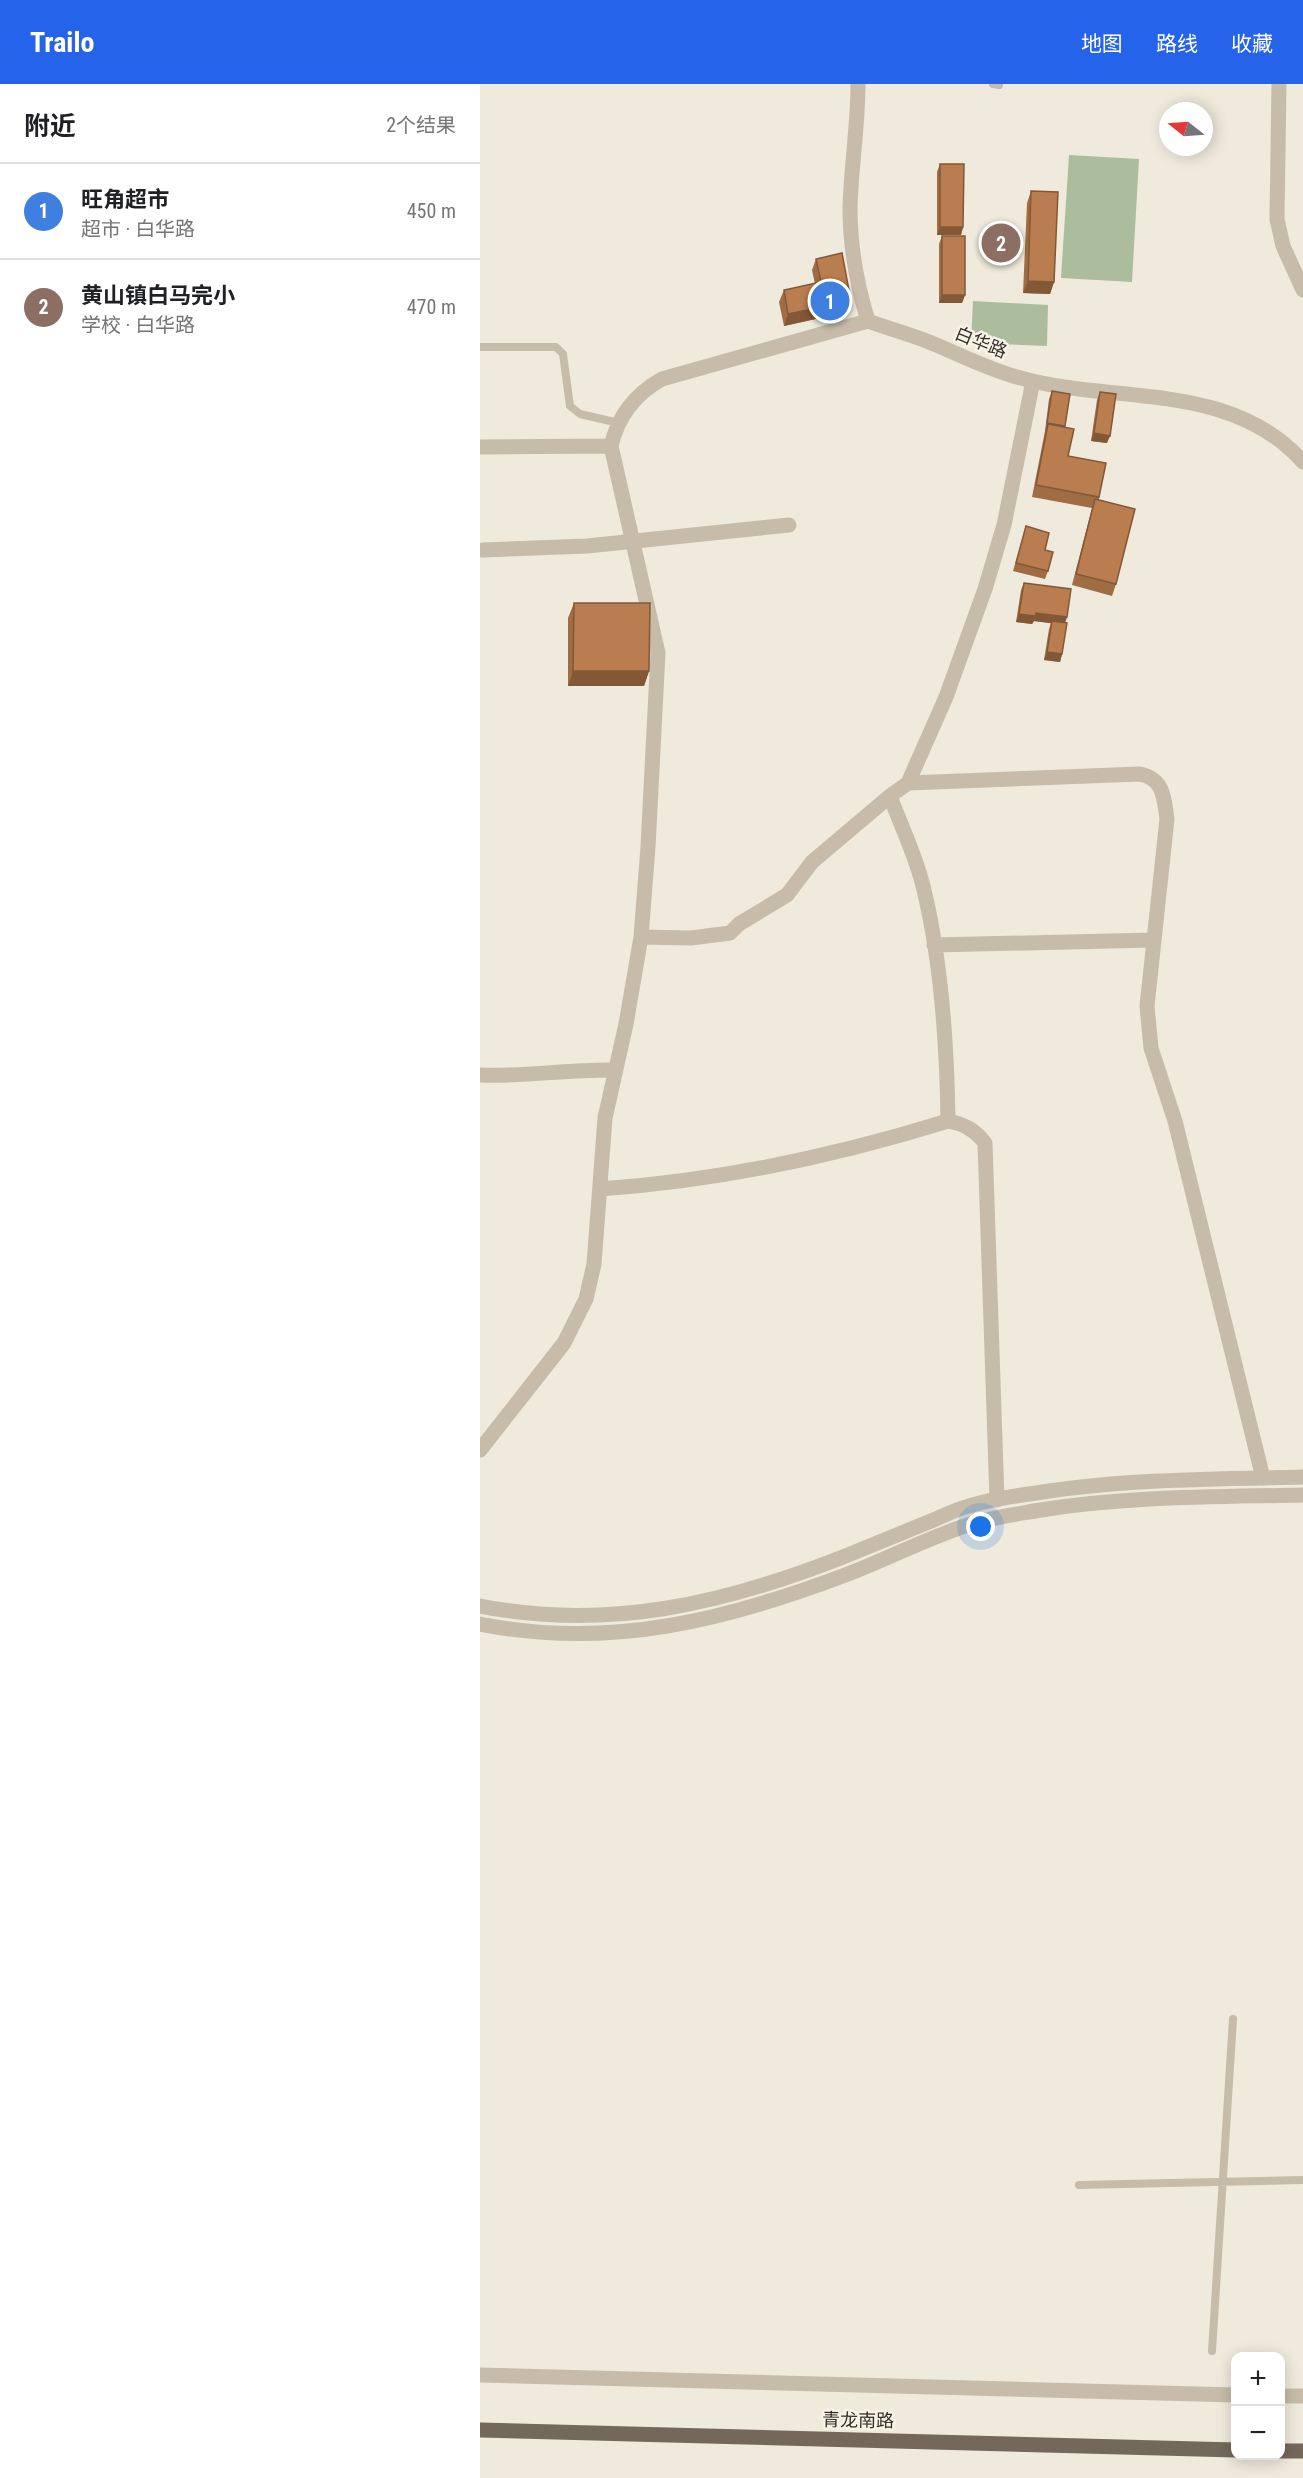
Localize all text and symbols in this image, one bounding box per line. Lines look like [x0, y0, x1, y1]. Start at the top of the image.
text: Trailo [30, 26, 94, 59]
text: 地图 [1081, 32, 1123, 56]
text: 路线 [1156, 32, 1198, 56]
text: 收藏 [1231, 32, 1273, 56]
north arrow [1159, 102, 1213, 156]
text: 附近 [24, 111, 76, 141]
text: 2个结果 [386, 113, 456, 137]
text: 旺角超市 [81, 187, 169, 212]
text: 1 [38, 199, 49, 223]
text: 450 m [407, 199, 456, 223]
text: 超市 · 白华路 [81, 217, 195, 241]
pin: 2 [982, 220, 1020, 266]
pin: 1 [810, 278, 850, 324]
text: 黄山镇白马完小 [81, 283, 235, 308]
text: 2 [38, 295, 49, 319]
text: 470 m [407, 295, 456, 319]
text: 学校 · 白华路 [81, 313, 195, 337]
street label: 白华路 [952, 322, 1010, 362]
your location [966, 1512, 995, 1541]
map controls [1231, 2352, 1285, 2460]
button: + [1231, 2352, 1285, 2406]
button: − [1231, 2406, 1285, 2460]
street label: 青龙南路 [822, 2409, 894, 2431]

